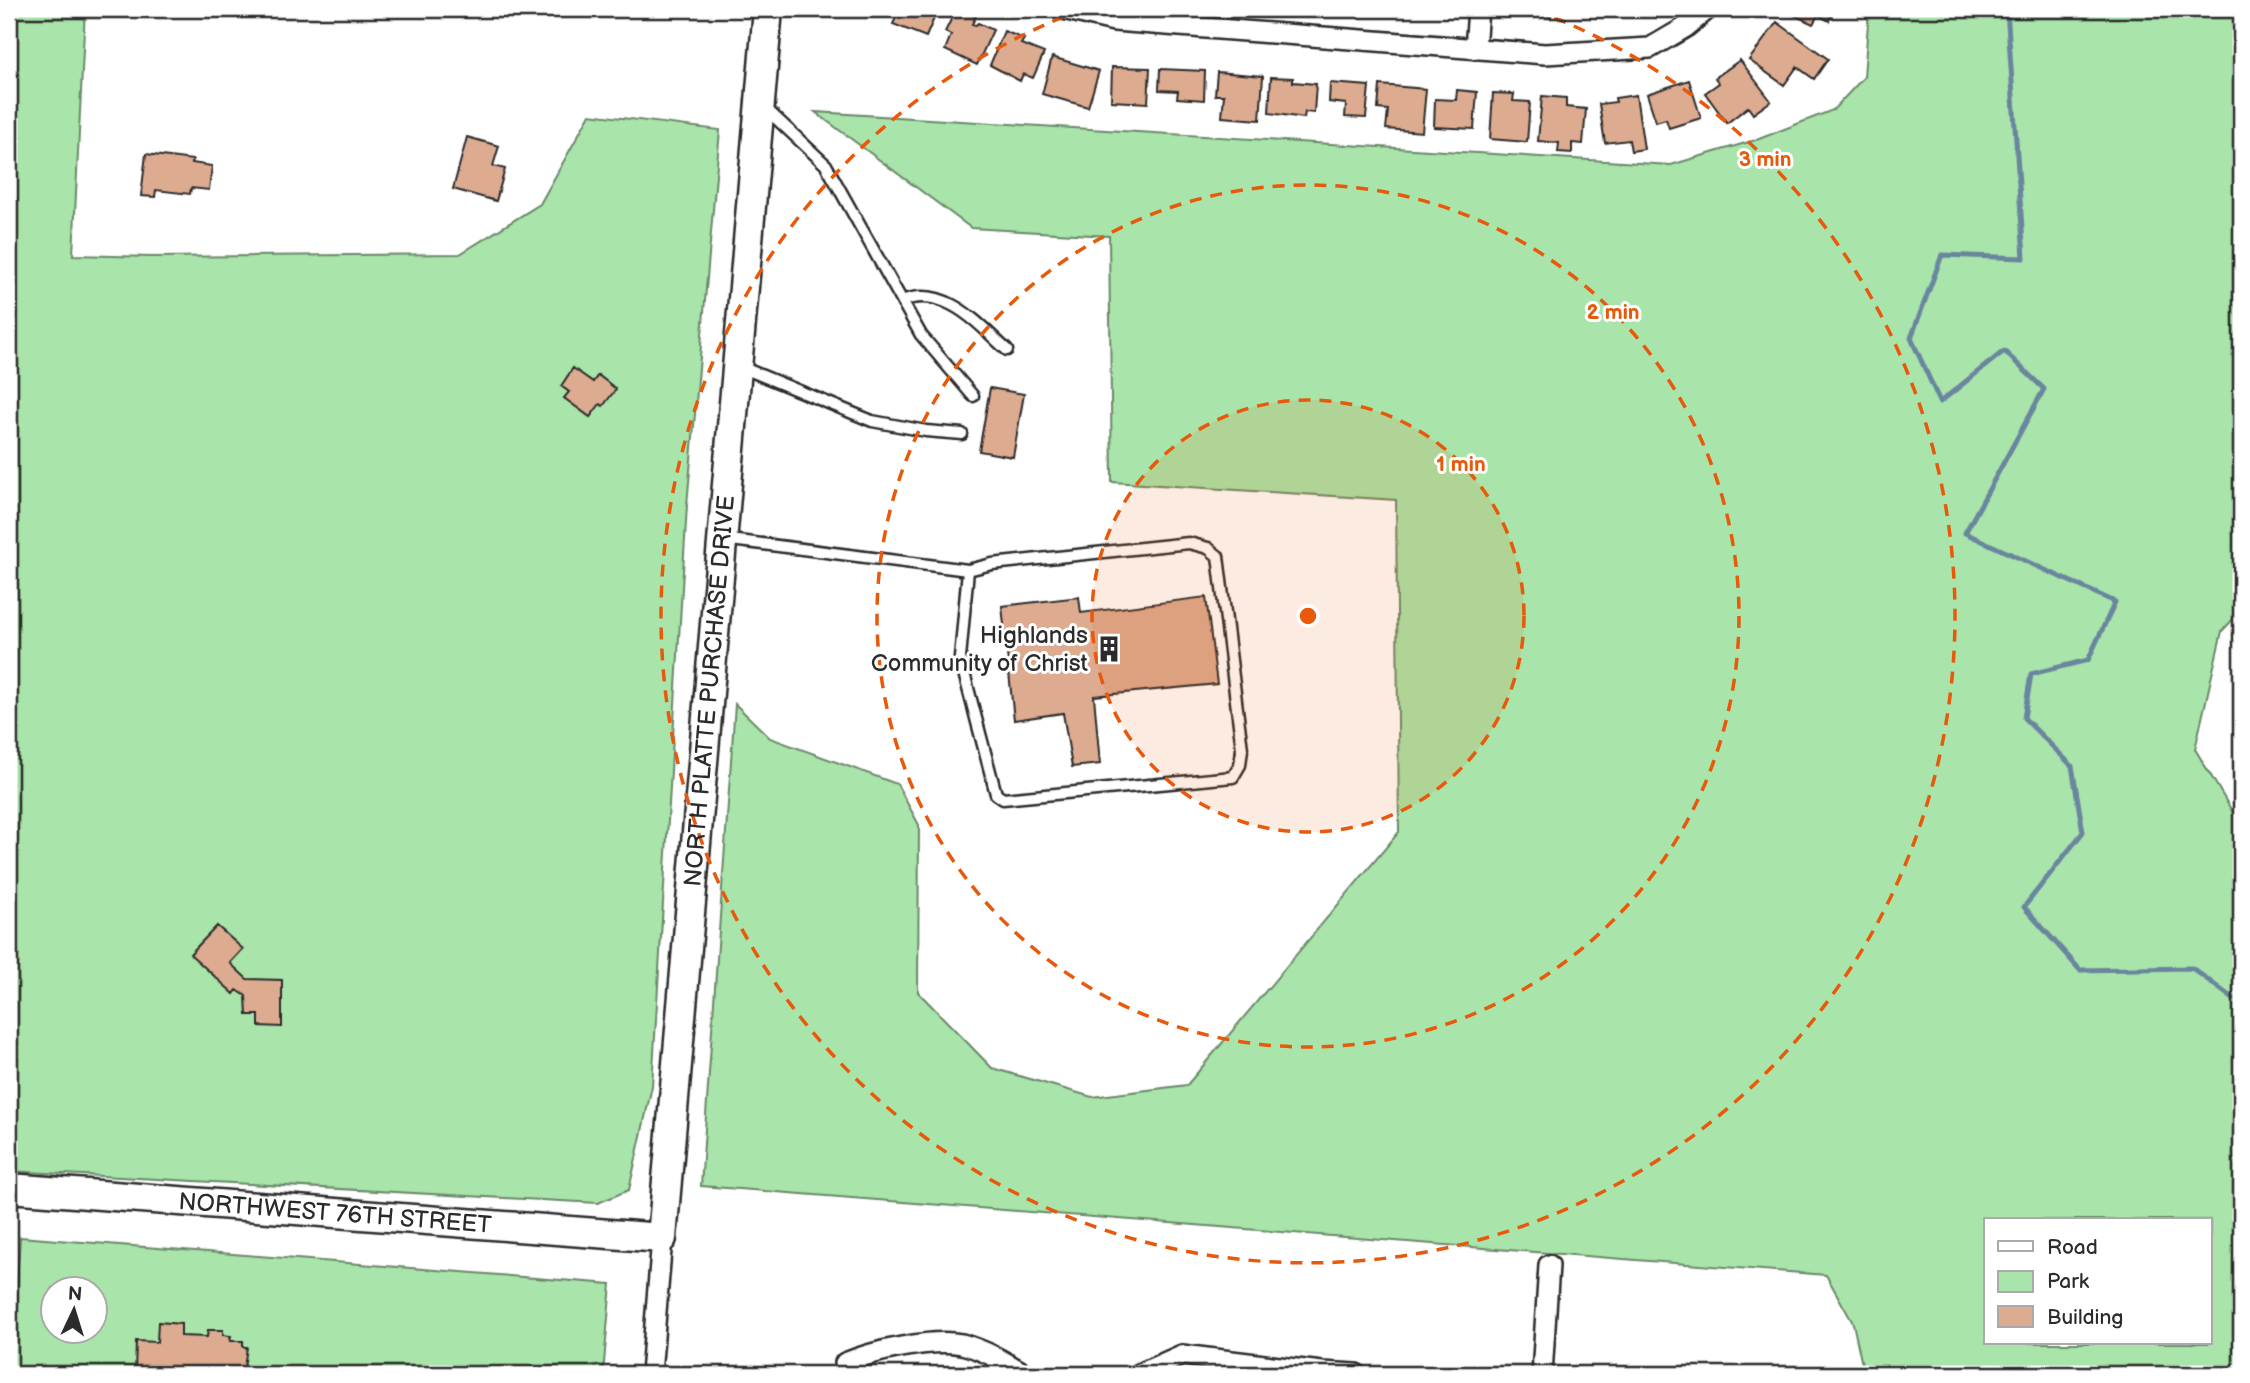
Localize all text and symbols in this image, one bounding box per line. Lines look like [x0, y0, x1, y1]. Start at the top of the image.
text: 3 min [1739, 147, 1791, 172]
text: 2 min [1586, 300, 1640, 325]
text: 1 min [1436, 452, 1486, 477]
street label: NORTH PLATTE PURCHASE DRIVE [678, 494, 741, 888]
centre of rings [1296, 604, 1320, 628]
place label: Highlands Community of Christ [871, 621, 1089, 678]
building icon: Highlands Community of Christ [1094, 634, 1124, 664]
street label: NORTHWEST 76TH STREET [177, 1187, 493, 1240]
legend [1984, 1218, 2212, 1344]
text: Road [2047, 1235, 2098, 1260]
text: Park [2047, 1269, 2090, 1294]
north arrow [38, 1274, 108, 1344]
text: N [67, 1283, 83, 1307]
text: Building [2047, 1305, 2123, 1330]

